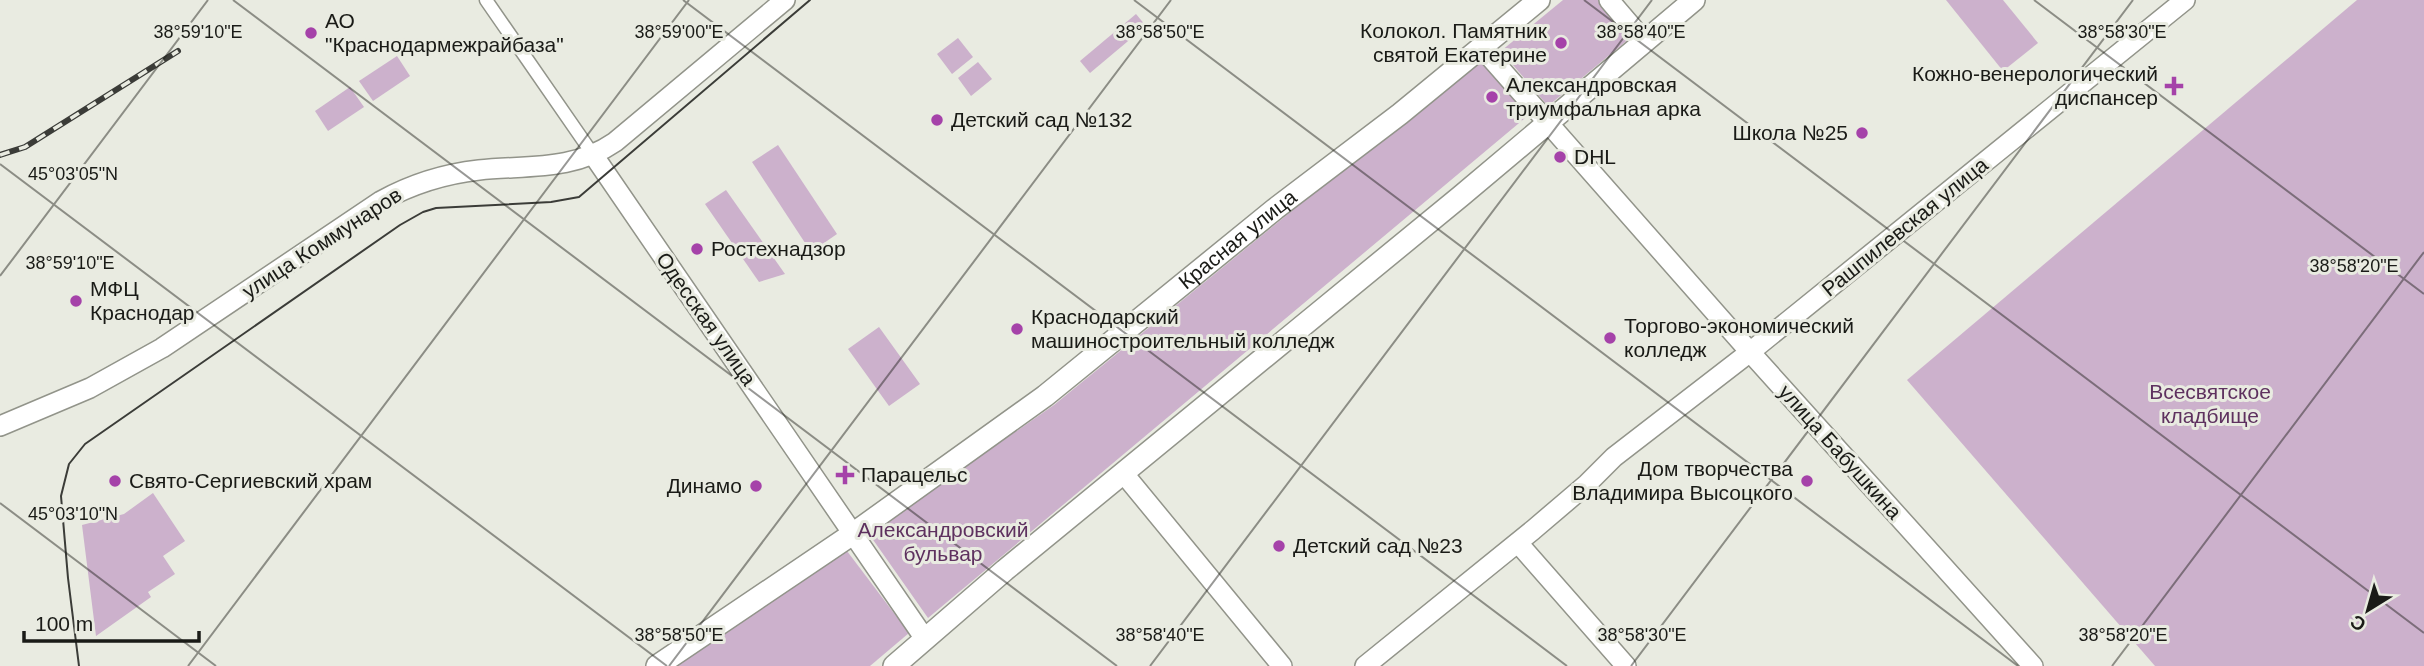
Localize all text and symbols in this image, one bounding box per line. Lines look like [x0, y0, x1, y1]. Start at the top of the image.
place label: АО "Краснодармежрайбаза" [325, 9, 564, 56]
place label: Колокол. Памятник святой Екатерине [1360, 19, 1548, 66]
text: 38°59'10"E [153, 22, 243, 42]
text: 38°59'00"E [634, 22, 724, 42]
text: 38°58'50"E [1115, 22, 1205, 42]
text: 38°58'40"E [1596, 22, 1686, 42]
text: 38°58'30"E [2077, 22, 2167, 42]
marker: АО "Краснодармежрайбаза" [303, 25, 319, 41]
marker: Колокол. Памятник святой Екатерине [1553, 35, 1569, 51]
place label: Кожно-венерологический диспансер [1912, 62, 2158, 109]
place label: Александровская триумфальная арка [1506, 73, 1701, 120]
marker: Кожно-венерологический диспансер [2164, 76, 2184, 96]
marker: Александровская триумфальная арка [1484, 89, 1500, 105]
place label: Детский сад №132 [951, 108, 1132, 131]
marker: Детский сад №132 [929, 112, 945, 128]
place label: Школа №25 [1732, 121, 1848, 144]
marker: Школа №25 [1854, 125, 1870, 141]
place label: DHL [1574, 145, 1616, 168]
marker: DHL [1552, 149, 1568, 165]
street label: Рашпилевская улица [1817, 152, 1992, 301]
text: 45°03'05"N [28, 164, 118, 184]
street label: улица Коммунаров [238, 183, 406, 303]
street label: Красная улица [1174, 185, 1301, 293]
place label: Ростехнадзор [711, 237, 846, 260]
marker: Ростехнадзор [689, 241, 705, 257]
street label: Одесская улица [652, 248, 761, 390]
text: 38°59'10"E [25, 253, 115, 273]
text: 38°58'20"E [2309, 256, 2399, 276]
place label: МФЦ Краснодар [90, 277, 195, 324]
marker: МФЦ Краснодар [68, 293, 84, 309]
place label: Краснодарский машиностроительный колледж [1031, 305, 1335, 352]
place label: Торгово-экономический колледж [1624, 314, 1854, 361]
marker: Краснодарский машиностроительный колледж [1009, 321, 1025, 337]
marker: Торгово-экономический колледж [1602, 330, 1618, 346]
street label: улица Бабушкина [1774, 380, 1907, 524]
park label: Всесвятское кладбище [2149, 380, 2271, 427]
place label: Дом творчества Владимира Высоцкого [1572, 457, 1793, 504]
place label: Парацельс [861, 463, 968, 486]
marker: Парацельс [835, 465, 855, 485]
place label: Свято-Сергиевский храм [129, 469, 372, 492]
marker: Свято-Сергиевский храм [107, 473, 123, 489]
marker: Дом творчества Владимира Высоцкого [1799, 473, 1815, 489]
place label: Динамо [667, 474, 742, 497]
marker: Динамо [748, 478, 764, 494]
text: 45°03'10"N [28, 504, 118, 524]
park label: Александровский бульвар [858, 518, 1028, 565]
place label: Детский сад №23 [1293, 534, 1463, 557]
marker: Детский сад №23 [1271, 538, 1287, 554]
north arrow [2333, 575, 2403, 645]
scale bar [24, 600, 200, 644]
text: С [2346, 610, 2370, 636]
text: 100 m [35, 612, 93, 635]
text: 38°58'50"E [634, 625, 724, 645]
text: 38°58'40"E [1115, 625, 1205, 645]
text: 38°58'30"E [1597, 625, 1687, 645]
text: 38°58'20"E [2078, 625, 2168, 645]

